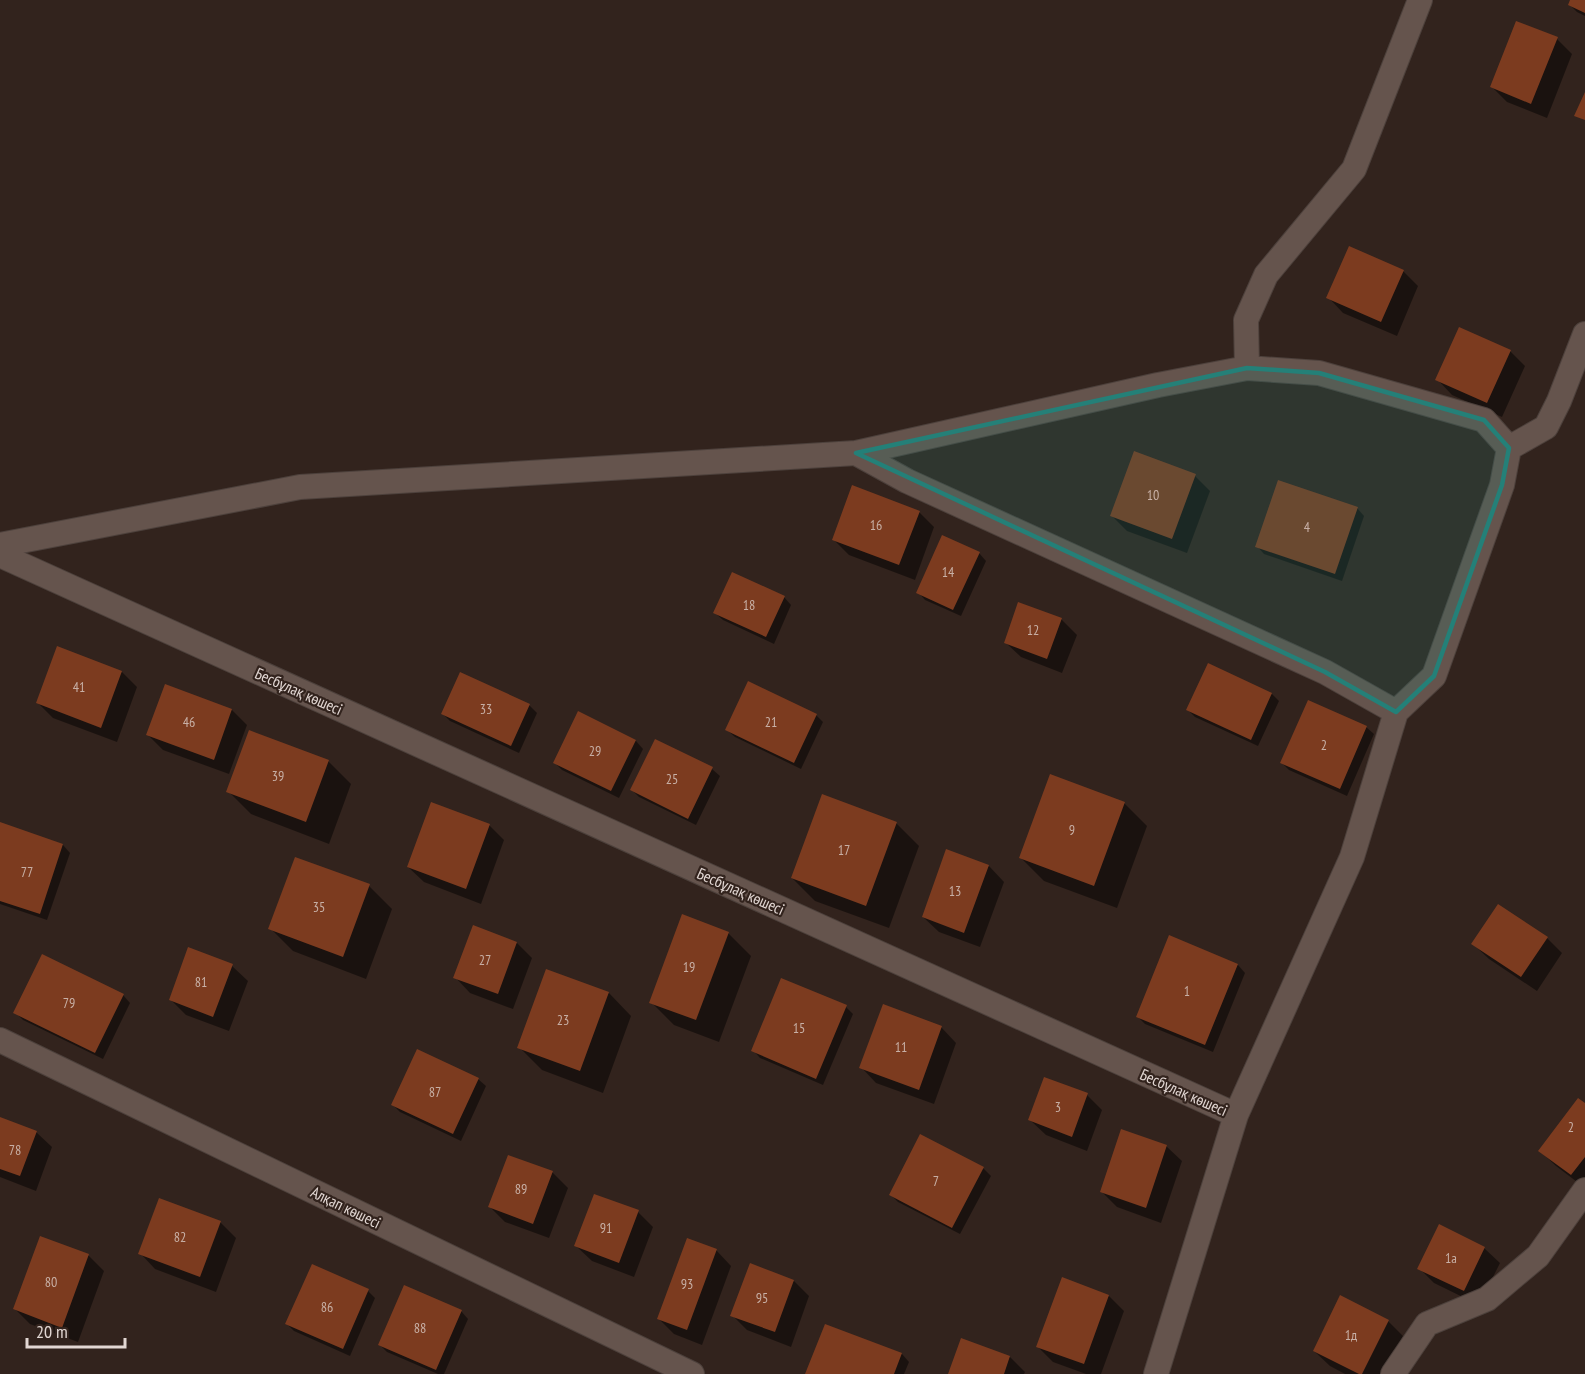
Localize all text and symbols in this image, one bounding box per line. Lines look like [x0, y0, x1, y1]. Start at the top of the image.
house number: 10 [1147, 486, 1159, 504]
house number: 16 [870, 516, 882, 534]
house number: 4 [1304, 518, 1311, 536]
house number: 14 [942, 563, 955, 581]
house number: 18 [743, 596, 755, 614]
house number: 12 [1027, 621, 1039, 639]
street label: Бесбұлақ көшесі [252, 663, 346, 719]
house number: 41 [73, 678, 85, 696]
house number: 33 [480, 700, 492, 718]
house number: 46 [183, 713, 195, 731]
house number: 21 [765, 713, 777, 731]
house number: 2 [1321, 736, 1327, 754]
house number: 29 [589, 742, 601, 760]
house number: 39 [272, 767, 284, 785]
house number: 25 [666, 770, 678, 788]
house number: 9 [1069, 821, 1075, 839]
house number: 17 [838, 841, 850, 859]
house number: 77 [21, 863, 33, 881]
street label: Бесбұлақ көшесі [694, 863, 788, 919]
house number: 13 [949, 882, 961, 900]
house number: 35 [313, 898, 325, 916]
house number: 27 [479, 951, 491, 969]
house number: 19 [683, 958, 695, 976]
house number: 81 [195, 973, 207, 991]
house number: 1 [1184, 982, 1190, 1000]
house number: 79 [63, 994, 75, 1012]
house number: 23 [557, 1011, 569, 1029]
house number: 15 [793, 1019, 805, 1037]
house number: 11 [895, 1038, 907, 1056]
street label: Бесбұлақ көшесі [1137, 1064, 1231, 1120]
house number: 87 [429, 1083, 441, 1101]
house number: 3 [1055, 1098, 1061, 1116]
house number: 2 [1568, 1118, 1574, 1136]
house number: 78 [9, 1141, 21, 1159]
house number: 7 [933, 1172, 939, 1190]
house number: 89 [515, 1180, 527, 1198]
street label: Алқап көшесі [308, 1182, 384, 1232]
house number: 91 [600, 1219, 612, 1237]
house number: 82 [174, 1228, 186, 1246]
house number: 1а [1445, 1249, 1457, 1267]
house number: 80 [45, 1273, 57, 1291]
house number: 93 [681, 1275, 693, 1293]
house number: 95 [756, 1289, 768, 1307]
house number: 86 [321, 1298, 333, 1316]
scale bar [27, 1311, 124, 1349]
house number: 88 [414, 1319, 426, 1337]
text: 20 m [36, 1320, 68, 1343]
house number: 1д [1345, 1326, 1357, 1344]

